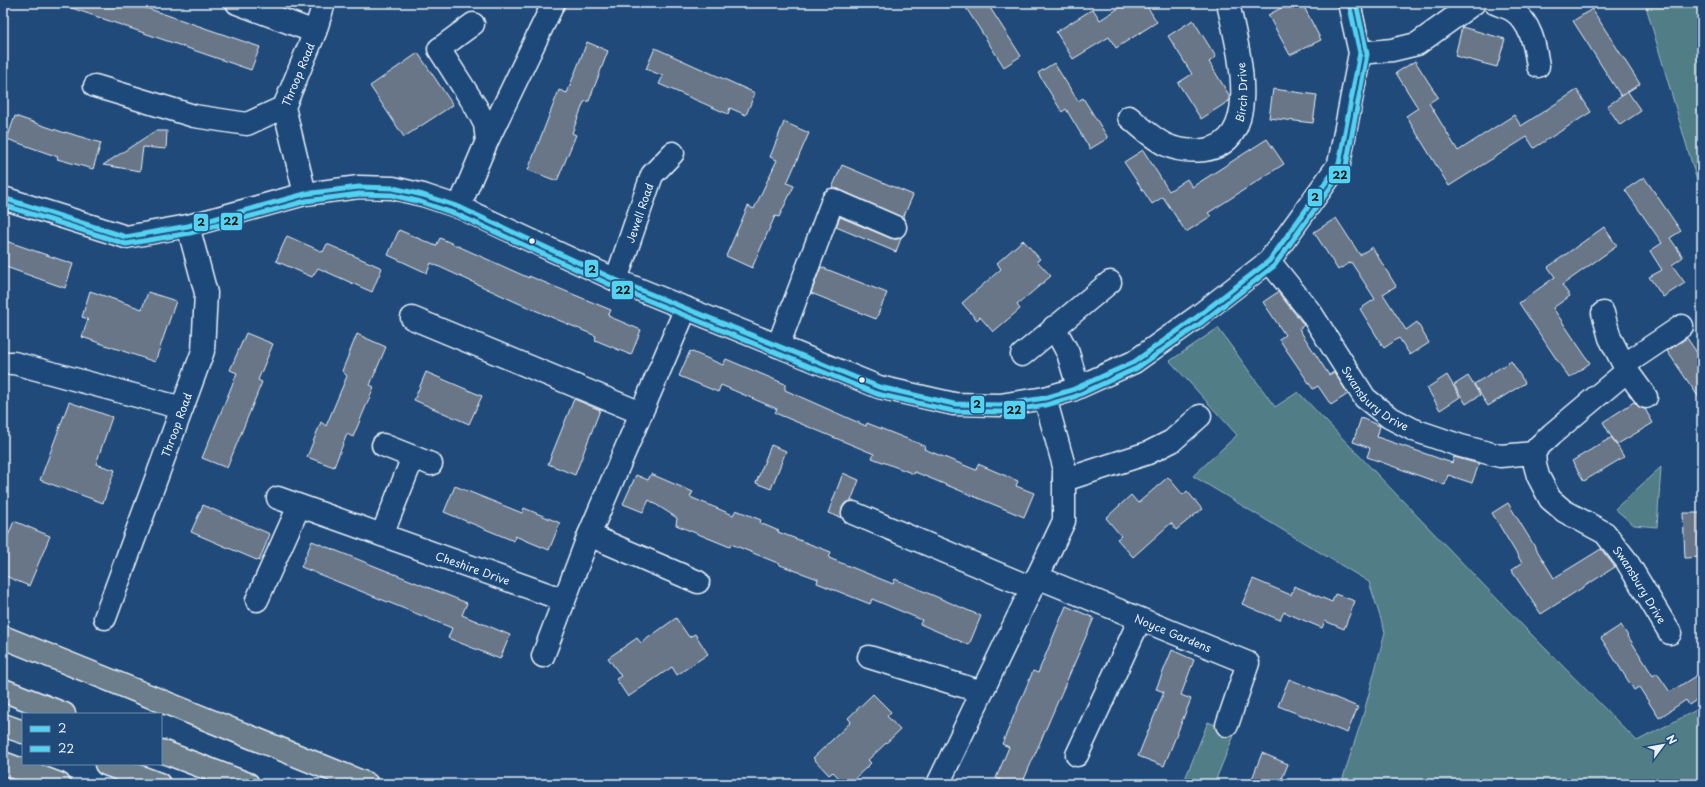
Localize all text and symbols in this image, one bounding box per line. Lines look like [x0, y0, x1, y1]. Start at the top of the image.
street label: Throop Road [277, 39, 319, 109]
street label: Birch Drive [1230, 61, 1251, 124]
line badge: 22 [1328, 165, 1351, 184]
text: 22 [1333, 166, 1347, 183]
street label: Jewell Road [621, 180, 657, 245]
line badge: 2 [1307, 188, 1323, 207]
text: 2 [1311, 188, 1319, 205]
line badge: 22 [220, 212, 243, 231]
text: 22 [224, 212, 238, 229]
line badge: 2 [193, 213, 209, 232]
text: 2 [197, 213, 205, 230]
unlabelled marker [527, 236, 537, 246]
line badge: 2 [584, 259, 599, 278]
text: 2 [588, 260, 596, 277]
line badge: 22 [611, 280, 634, 300]
text: 22 [616, 281, 630, 298]
street label: Swansbury Drive [1338, 362, 1412, 434]
unlabelled marker [857, 375, 867, 385]
street label: Throop Road [156, 390, 196, 459]
line badge: 2 [970, 395, 985, 414]
text: 2 [973, 395, 981, 412]
line badge: 22 [1003, 400, 1026, 420]
text: 22 [1007, 401, 1021, 418]
street label: Swansbury Drive [1609, 542, 1671, 627]
street label: Cheshire Drive [433, 546, 513, 589]
street label: Noyce Gardens [1132, 609, 1214, 656]
legend [22, 713, 162, 765]
text: 2 [58, 719, 67, 737]
north arrow [1643, 725, 1683, 765]
text: N [1662, 731, 1682, 748]
text: 22 [58, 739, 74, 757]

